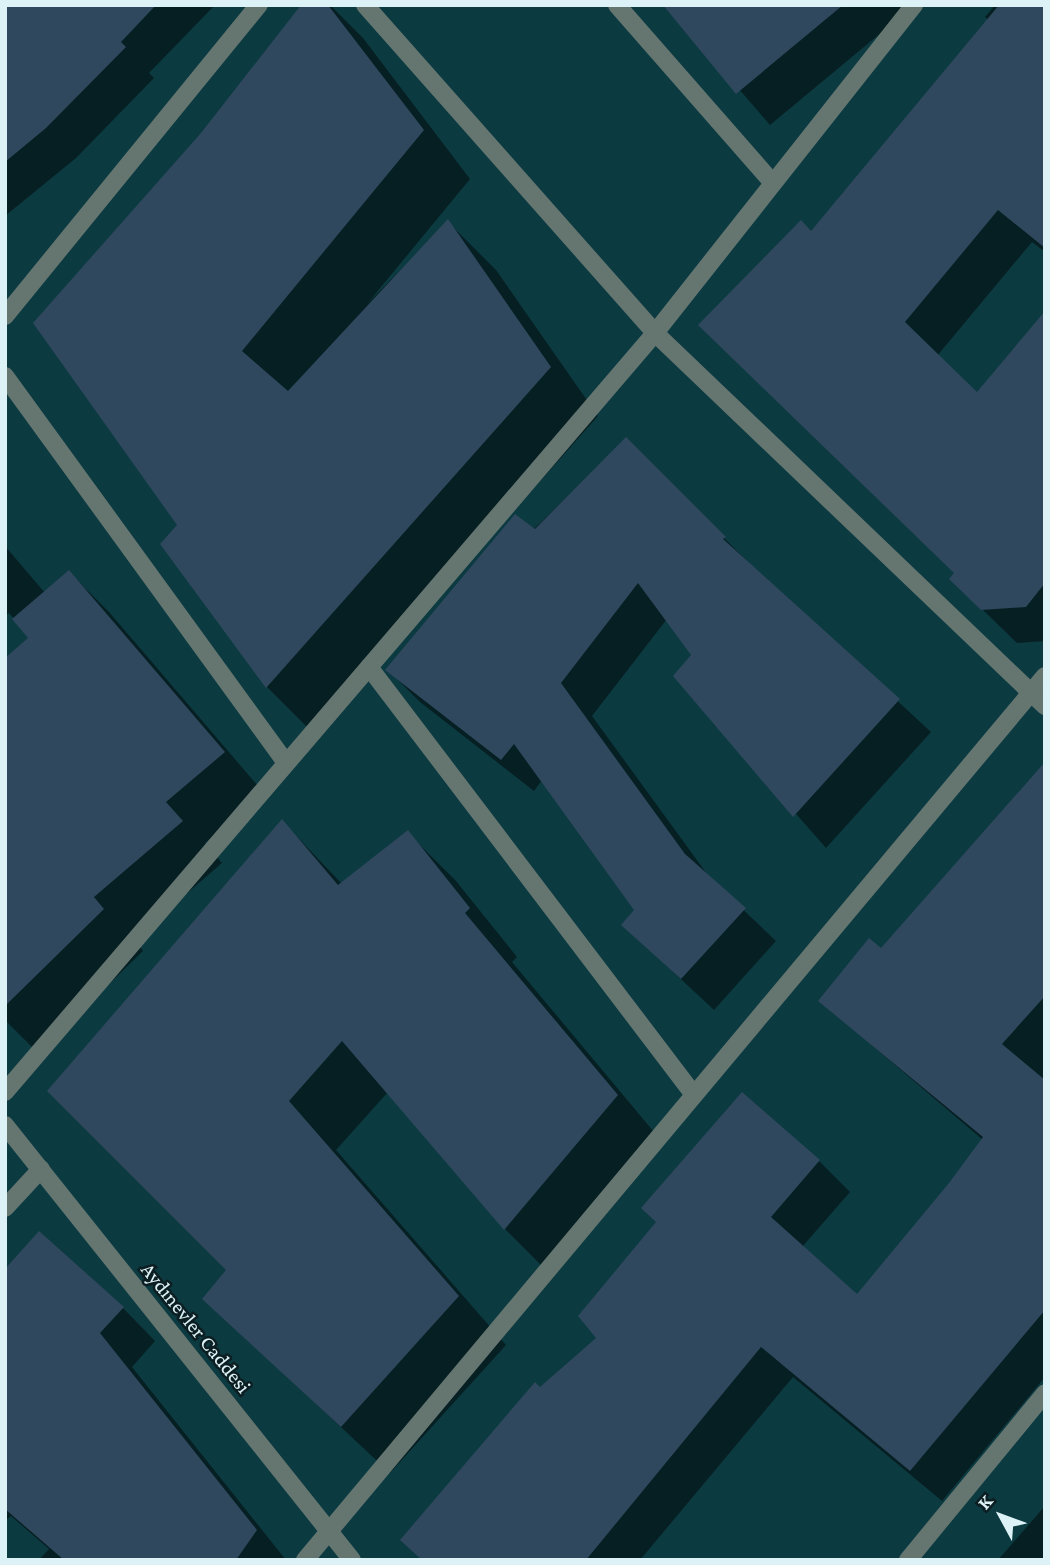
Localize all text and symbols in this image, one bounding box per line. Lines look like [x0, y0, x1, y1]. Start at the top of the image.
street label: Aydınevler Caddesi [136, 1258, 256, 1398]
north arrow [966, 1481, 1036, 1551]
text: K [973, 1490, 997, 1513]

